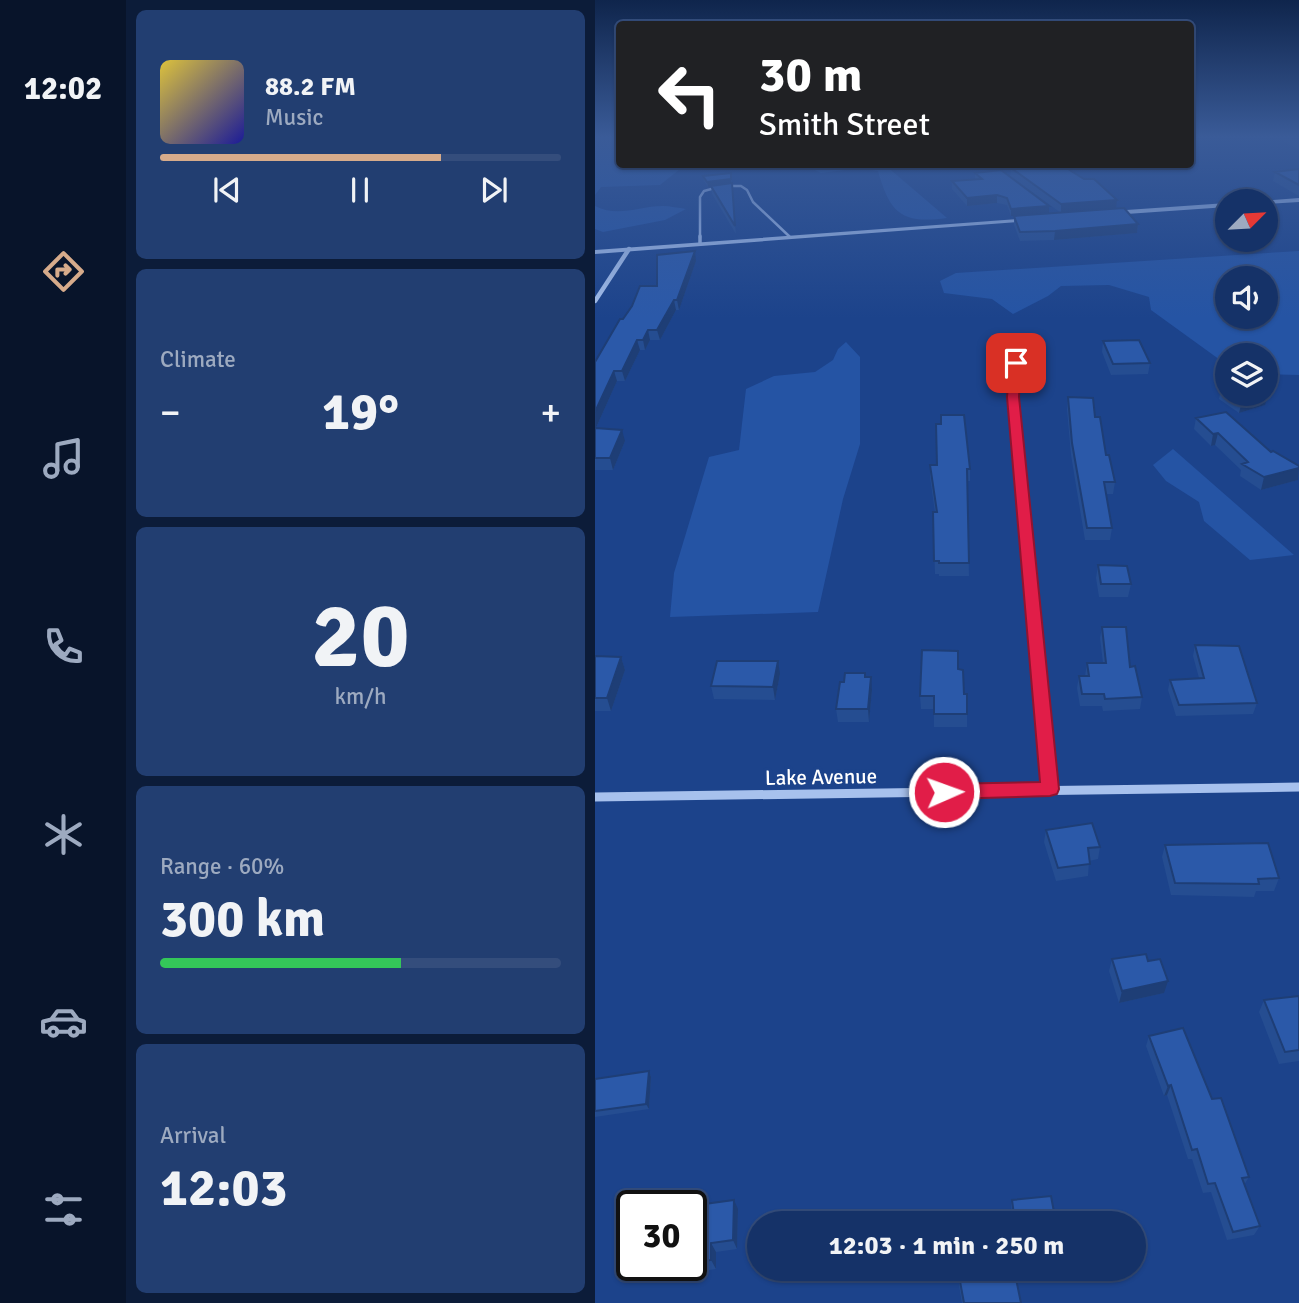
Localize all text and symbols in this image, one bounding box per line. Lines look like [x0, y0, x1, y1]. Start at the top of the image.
text: 30 m [759, 45, 862, 105]
icon: left [644, 49, 735, 140]
text: 12:02 [24, 69, 102, 108]
text: 88.2 FM [265, 71, 356, 103]
text: Music [265, 103, 323, 132]
text: Smith Street [759, 105, 930, 144]
icon: previous [208, 171, 246, 209]
icon: pause [341, 171, 379, 209]
icon: next [475, 171, 513, 209]
north arrow [1215, 189, 1277, 252]
map controls [1215, 189, 1278, 406]
icon: directions [39, 247, 88, 296]
button: sound [1215, 266, 1278, 329]
pin [986, 333, 1046, 393]
button: layers [1215, 343, 1278, 406]
icon: arrive [997, 344, 1035, 382]
text: Climate [160, 345, 236, 374]
text: 19° [322, 380, 399, 444]
text: − [160, 389, 181, 436]
text: + [540, 389, 561, 436]
icon: music [39, 434, 88, 483]
text: 20 [311, 580, 410, 693]
icon: phone [39, 622, 88, 671]
text: km/h [334, 682, 387, 711]
position arrow [907, 755, 981, 829]
street label: Lake Avenue [765, 763, 877, 791]
icon: climate [39, 810, 88, 859]
text: Range · 60% [160, 852, 284, 881]
text: 300 km [160, 887, 325, 951]
icon: car [39, 997, 88, 1046]
text: Arrival [160, 1121, 226, 1150]
text: 12:03 [160, 1156, 288, 1220]
icon: filters [39, 1185, 88, 1234]
speed limit sign: 30 [616, 1190, 707, 1281]
text: 12:03 · 1 min · 250 m [829, 1230, 1064, 1262]

